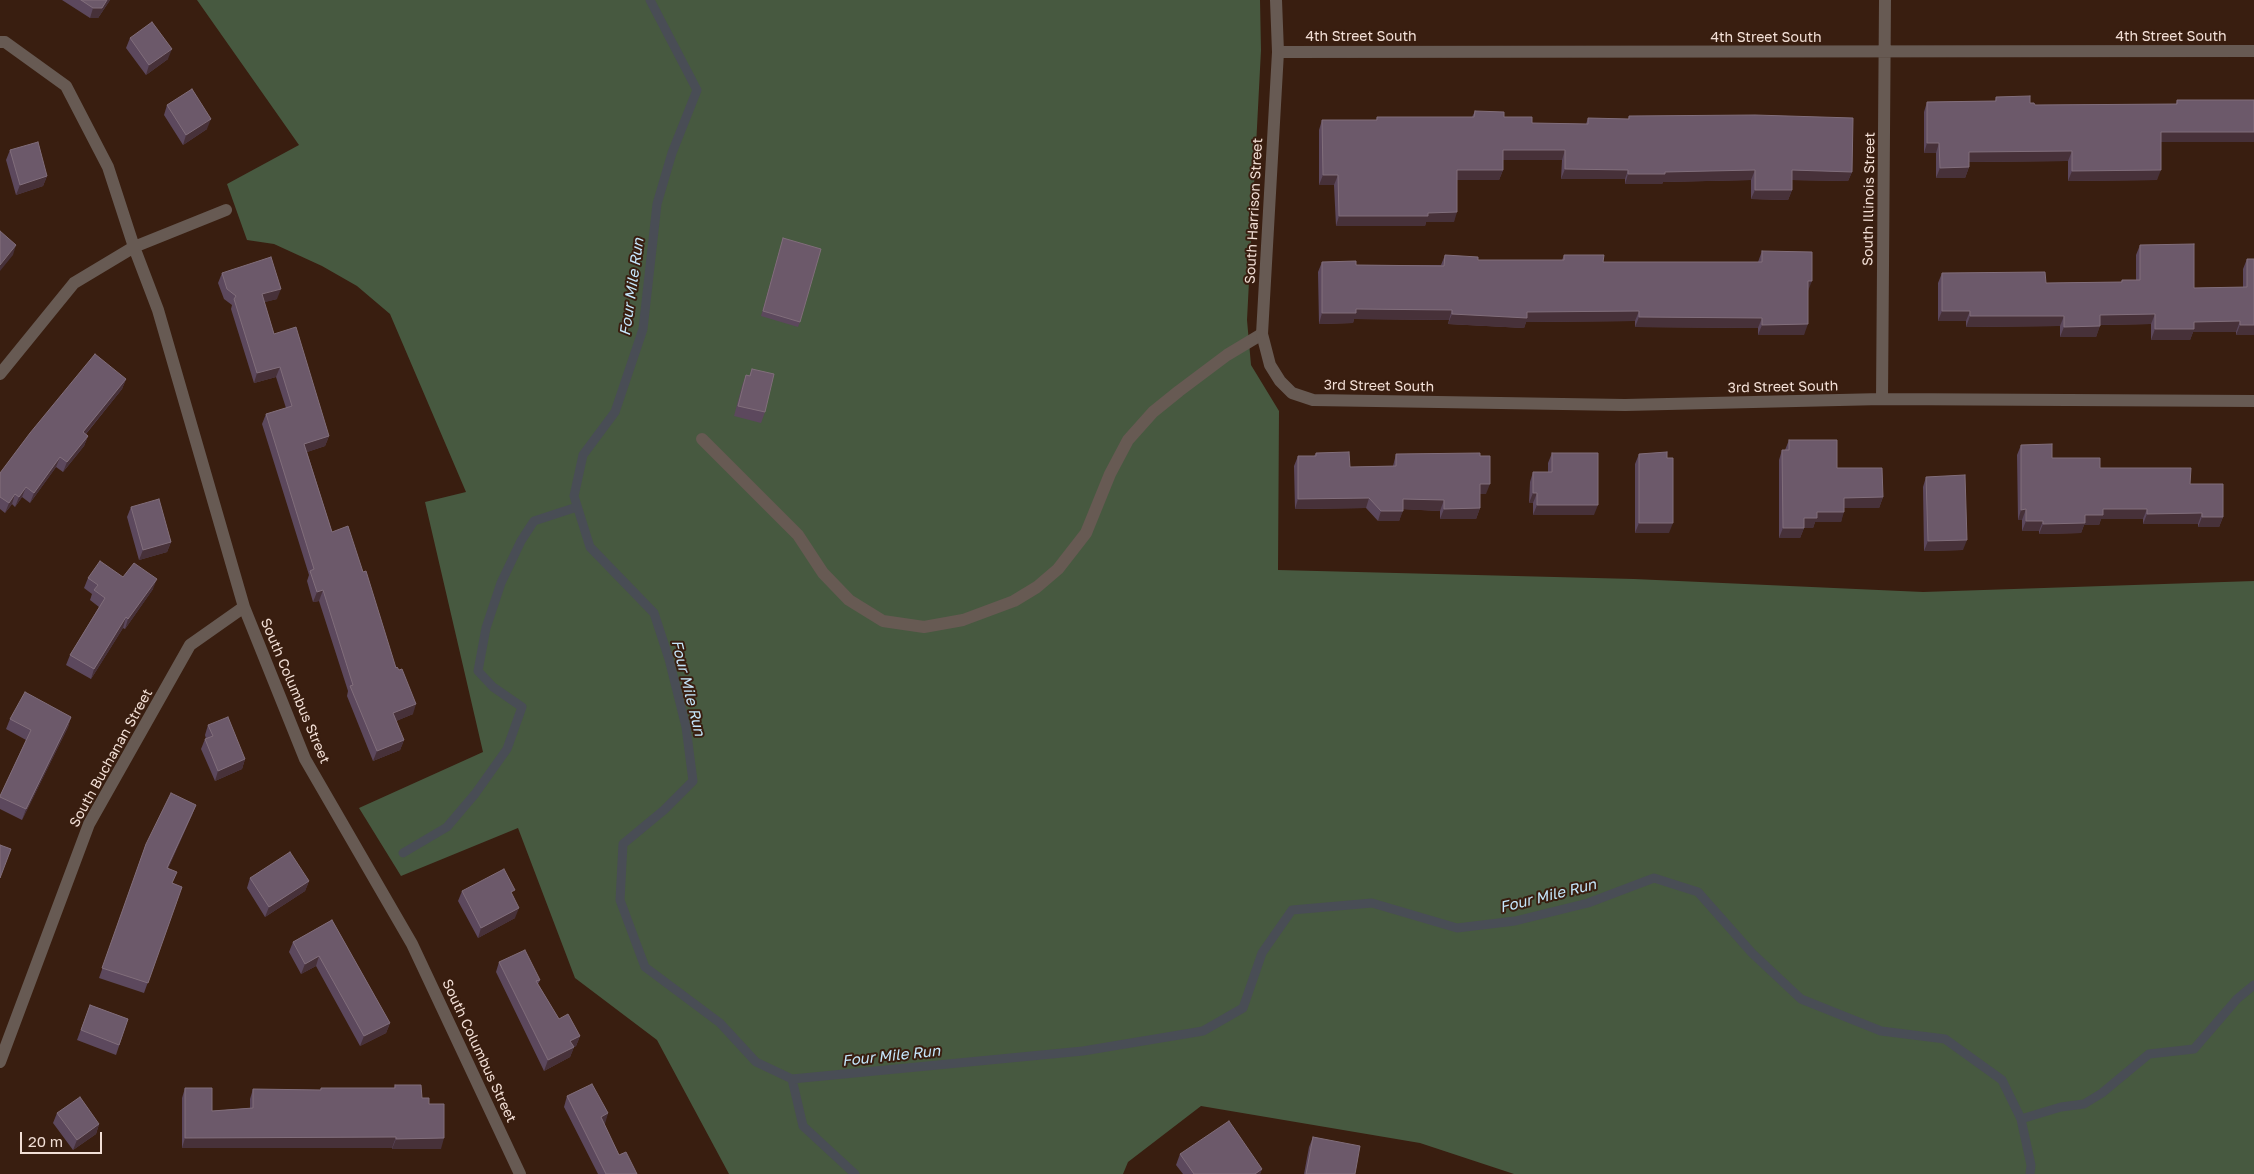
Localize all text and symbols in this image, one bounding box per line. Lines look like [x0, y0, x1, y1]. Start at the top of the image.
street label: 4th Street South [1305, 29, 1417, 45]
street label: 4th Street South [2115, 29, 2227, 45]
street label: 4th Street South [1710, 30, 1822, 46]
street label: South Illinois Street [1859, 132, 1879, 266]
street label: South Harrison Street [1242, 138, 1266, 284]
water label: Four Mile Run [616, 237, 648, 337]
street label: 3rd Street South [1324, 377, 1434, 395]
street label: 3rd Street South [1728, 378, 1838, 396]
street label: South Columbus Street [257, 616, 333, 766]
water label: Four Mile Run [667, 638, 709, 738]
street label: South Buchanan Street [66, 686, 156, 830]
water label: Four Mile Run [1498, 875, 1598, 917]
street label: South Columbus Street [438, 977, 520, 1125]
water label: Four Mile Run [841, 1042, 941, 1070]
scale bar [22, 1122, 105, 1154]
text: 20 m [28, 1132, 63, 1150]

